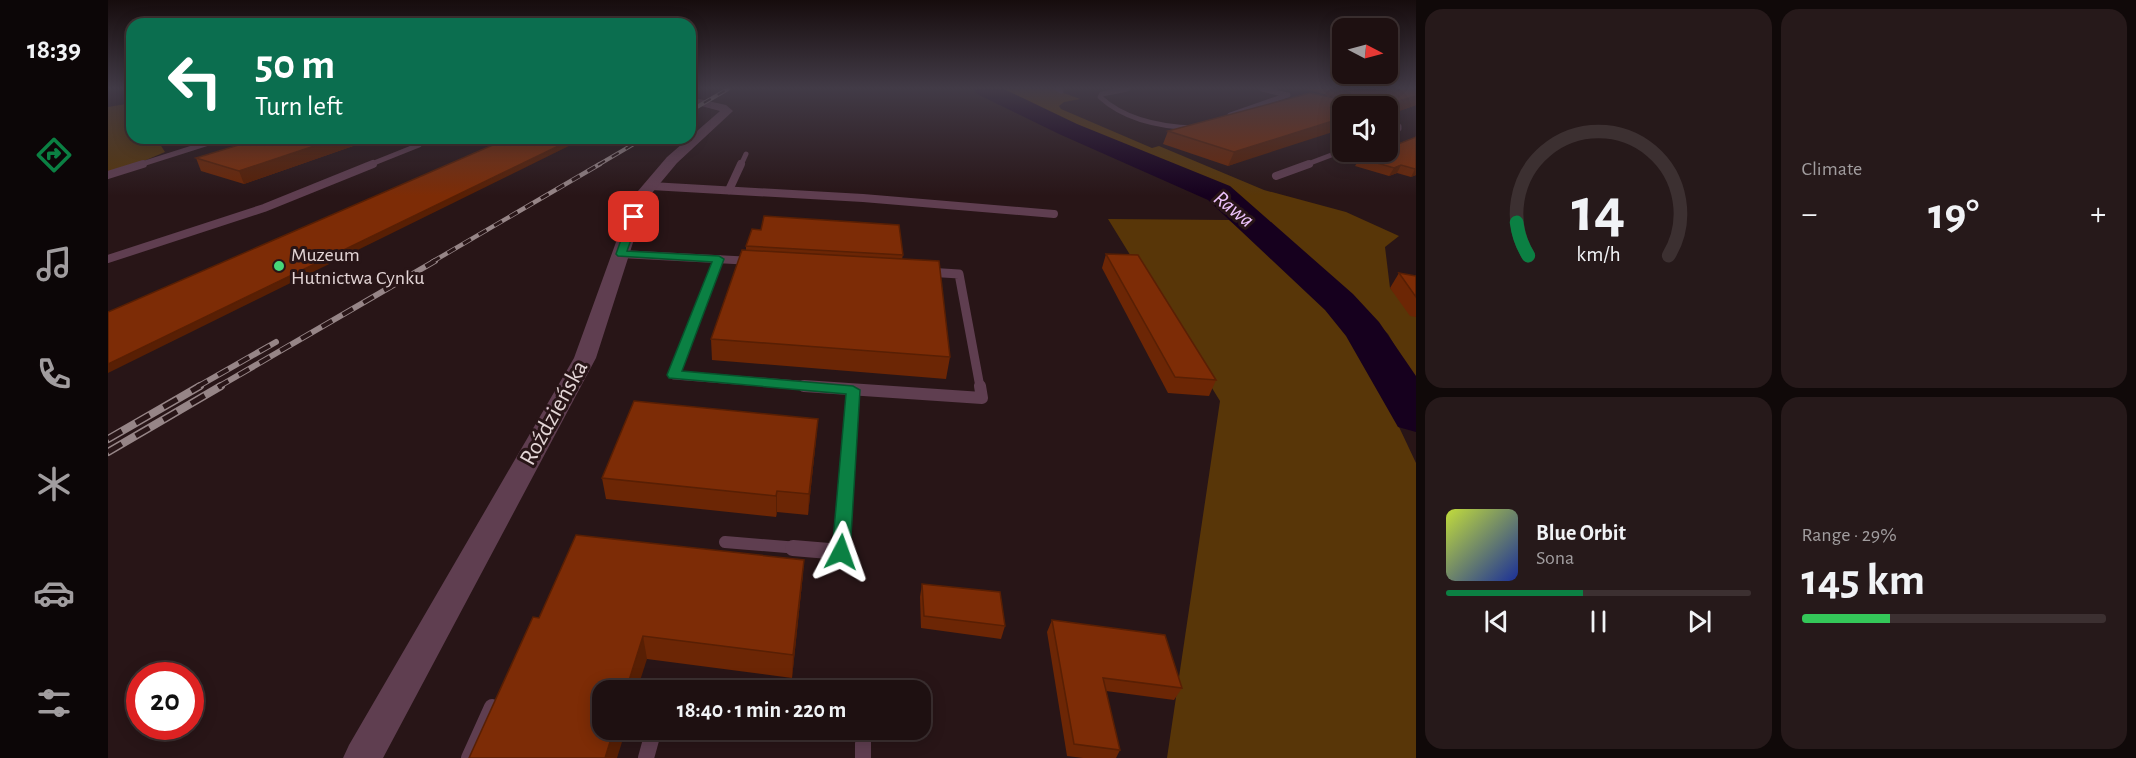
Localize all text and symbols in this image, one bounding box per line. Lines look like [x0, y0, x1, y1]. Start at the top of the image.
north arrow [1332, 18, 1398, 84]
map controls [1332, 18, 1398, 162]
text: 18:39 [27, 36, 81, 63]
icon: left [156, 42, 234, 120]
text: 50 m [255, 44, 335, 86]
text: Turn left [255, 93, 343, 120]
button: sound [1332, 96, 1398, 162]
icon: directions [33, 134, 75, 176]
text: Climate [1802, 159, 1862, 179]
text: 14 [1571, 180, 1625, 242]
water label: Rawa [1210, 186, 1258, 232]
pin [608, 191, 659, 242]
text: 19° [1928, 192, 1979, 237]
text: − [1802, 198, 1817, 231]
text: + [2090, 198, 2106, 231]
icon: arrive [617, 200, 650, 233]
icon: music [33, 243, 75, 285]
text: km/h [1576, 244, 1620, 265]
place label: Muzeum Hutnictwa Cynku [291, 245, 424, 288]
marker: Muzeum Hutnictwa Cynku [272, 259, 286, 273]
icon: phone [33, 353, 75, 395]
street label: Roździeńska [516, 357, 592, 469]
icon: climate [33, 463, 75, 505]
position arrow [809, 520, 873, 584]
text: Blue Orbit [1536, 522, 1626, 544]
text: Range · 29% [1802, 525, 1897, 545]
text: Sona [1536, 548, 1574, 568]
text: 145 km [1802, 558, 1925, 603]
icon: car [33, 572, 75, 614]
icon: previous [1480, 605, 1513, 638]
icon: pause [1582, 605, 1615, 638]
icon: next [1683, 605, 1716, 638]
speed limit sign: 20 [126, 662, 204, 740]
icon: filters [33, 682, 75, 724]
text: 18:40 · 1 min · 220 m [677, 699, 846, 721]

